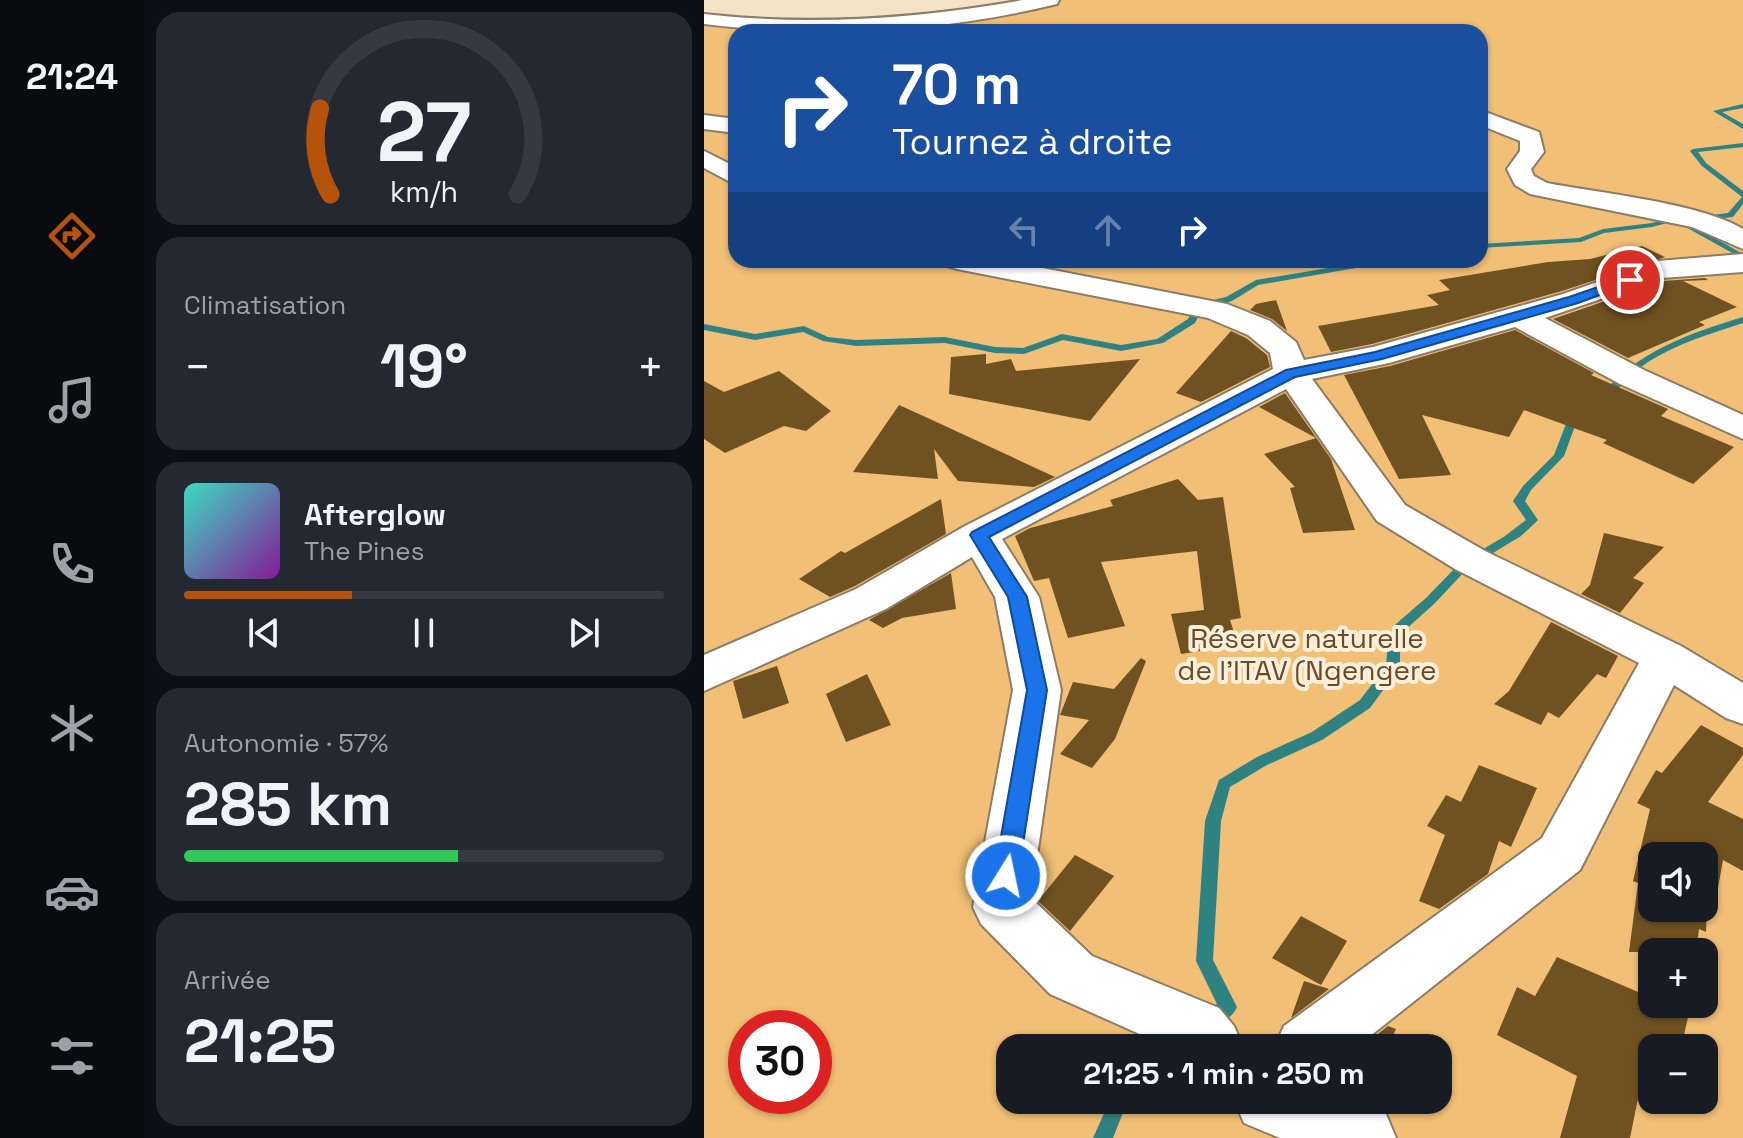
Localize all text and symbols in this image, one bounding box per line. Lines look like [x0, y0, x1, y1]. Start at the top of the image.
text: 70 m [892, 49, 1021, 120]
text: 21:24 [26, 54, 118, 100]
icon: right [760, 56, 864, 160]
text: 27 [377, 78, 471, 184]
text: Tournez à droite [892, 119, 1173, 165]
text: km/h [390, 174, 458, 210]
icon: directions [44, 208, 100, 264]
icon: left [1002, 208, 1046, 252]
icon: ahead [1086, 208, 1130, 252]
icon: right [1170, 208, 1214, 252]
pin [1596, 246, 1664, 314]
icon: arrive [1608, 258, 1652, 302]
text: Climatisation [184, 288, 346, 322]
text: 19° [380, 328, 468, 405]
text: − [184, 339, 211, 395]
text: + [637, 339, 664, 395]
icon: music [44, 372, 100, 428]
text: Afterglow [304, 495, 446, 534]
text: The Pines [304, 534, 424, 568]
icon: phone [44, 536, 100, 592]
icon: previous [242, 611, 286, 655]
icon: pause [402, 611, 446, 655]
icon: next [562, 611, 606, 655]
park label: Réserve naturelle de l'ITAV (Ngengere [1177, 620, 1437, 688]
icon: climate [44, 700, 100, 756]
text: Autonomie · 57% [184, 726, 388, 760]
text: 285 km [184, 766, 392, 843]
position arrow [964, 834, 1048, 918]
map controls [1638, 842, 1718, 1114]
button: sound [1638, 842, 1718, 922]
icon: car [44, 864, 100, 920]
button: + [1638, 938, 1718, 1018]
text: Arrivée [184, 963, 271, 997]
text: 21:25 [184, 1003, 336, 1080]
speed limit sign: 30 [728, 1010, 832, 1114]
icon: filters [44, 1028, 100, 1084]
button: − [1638, 1034, 1718, 1114]
text: 21:25 · 1 min · 250 m [1083, 1054, 1365, 1093]

